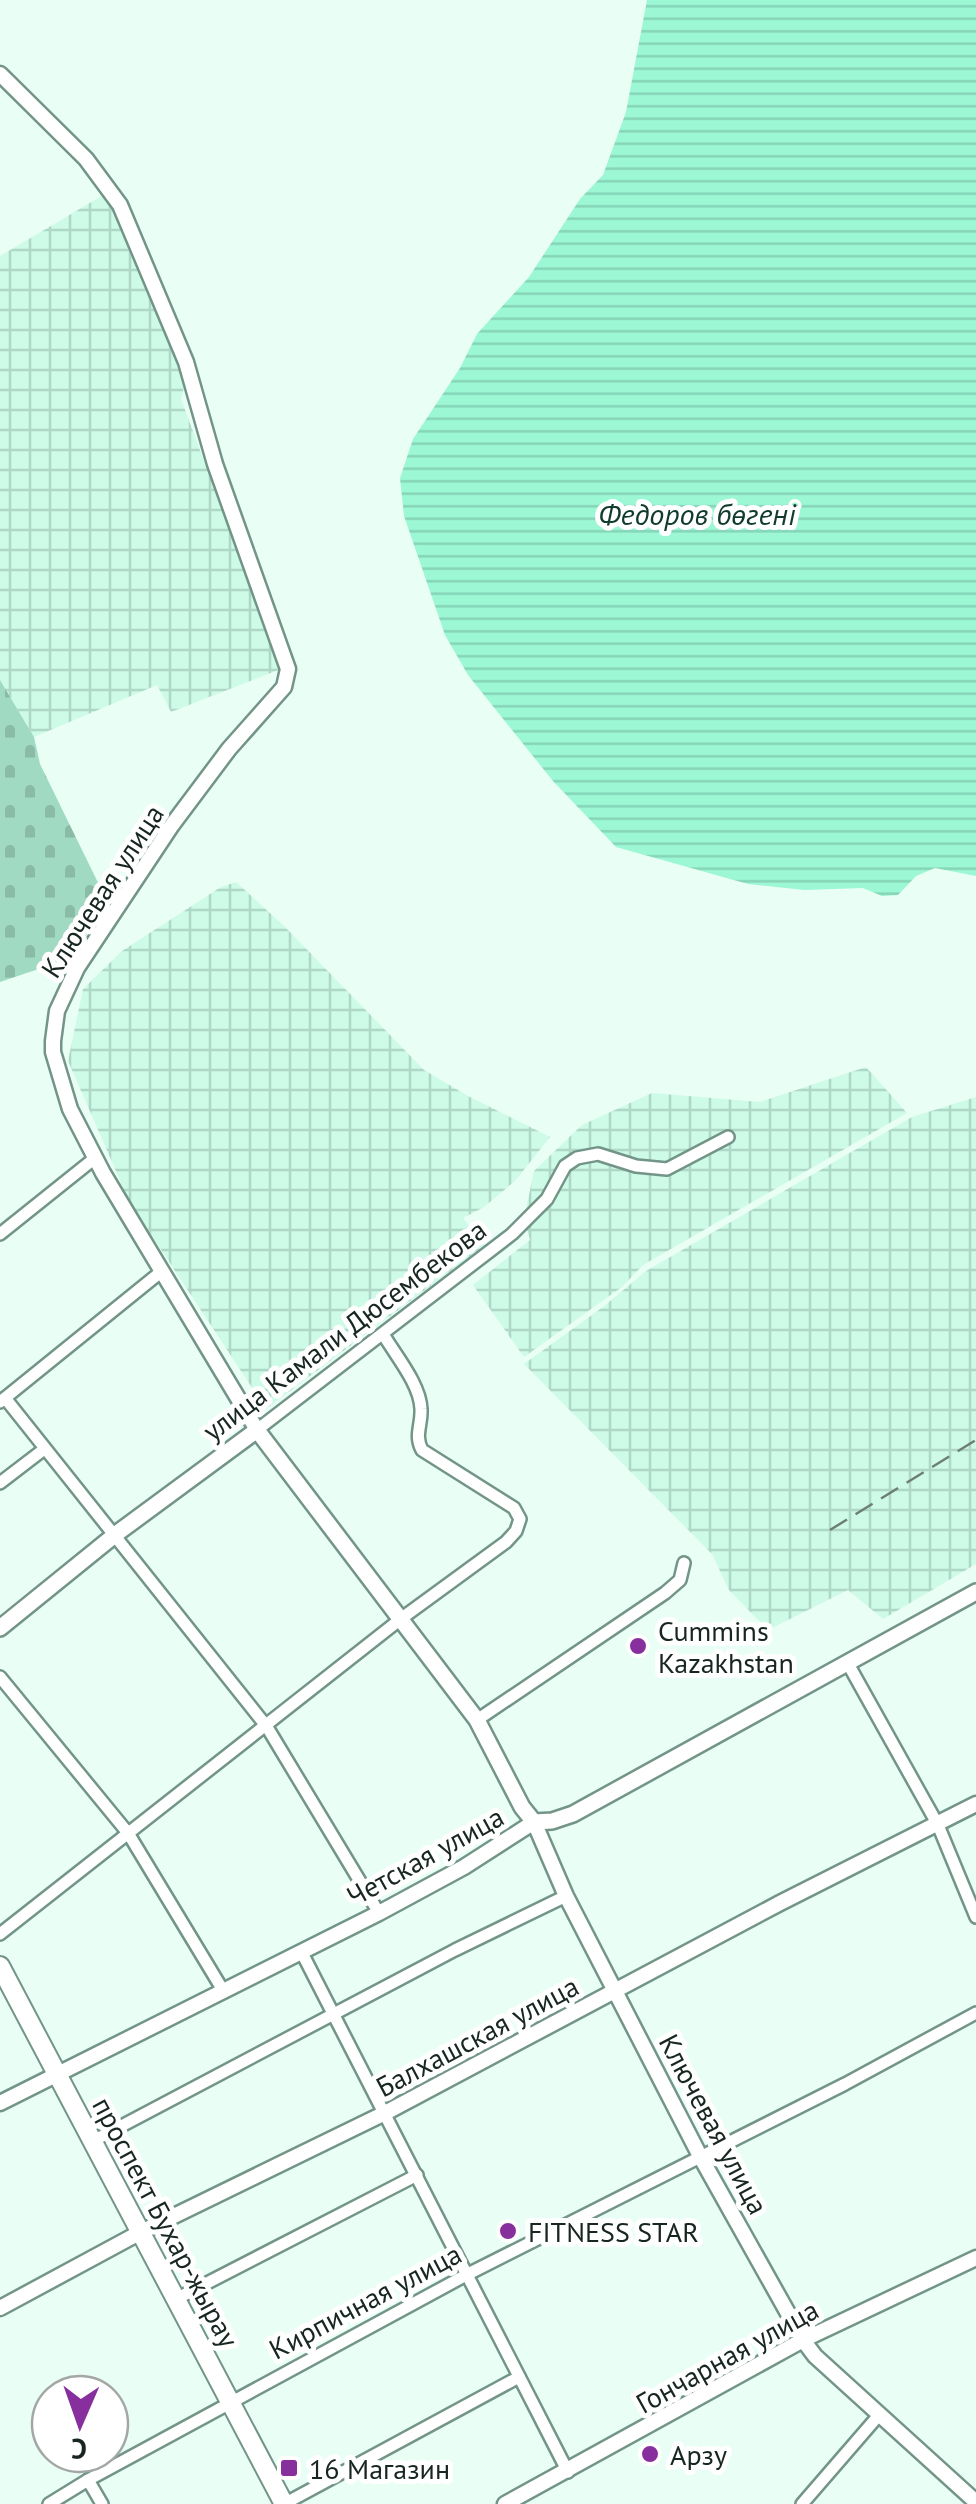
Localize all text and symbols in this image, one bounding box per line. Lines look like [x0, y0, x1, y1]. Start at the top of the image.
water label: Федоров бөгені [598, 494, 797, 533]
street label: Ключевая улица [32, 797, 172, 985]
street label: улица Камали Дюсембекова [195, 1211, 493, 1449]
place label: Cummins Kazakhstan [658, 1612, 794, 1681]
marker: Cummins Kazakhstan [627, 1635, 649, 1657]
street label: Четская улица [340, 1798, 510, 1914]
street label: Балхашская улица [369, 1967, 585, 2105]
street label: Ключевая улица [651, 2027, 777, 2221]
street label: проспект Бухар-жырау [84, 2090, 248, 2354]
place label: FITNESS STAR [528, 2213, 699, 2250]
marker: FITNESS STAR [497, 2220, 519, 2242]
street label: Кирпичная улица [262, 2235, 468, 2367]
street label: Гончарная улица [629, 2291, 825, 2421]
north arrow [30, 2374, 130, 2474]
text: С [71, 2431, 88, 2468]
place label: Арзу [670, 2436, 727, 2473]
marker: Арзу [639, 2443, 661, 2465]
place label: 16 Магазин [309, 2450, 450, 2487]
marker: 16 Магазин [278, 2457, 300, 2479]

